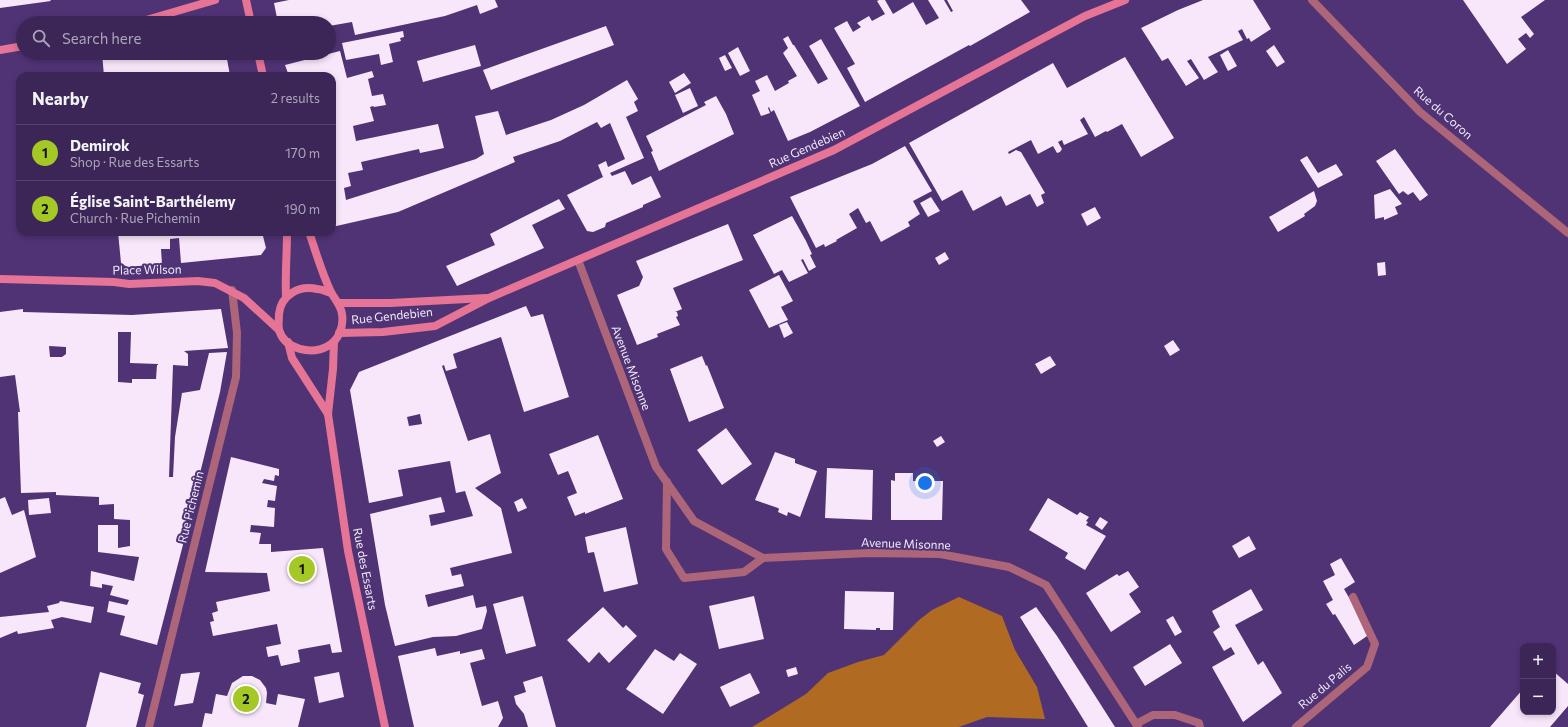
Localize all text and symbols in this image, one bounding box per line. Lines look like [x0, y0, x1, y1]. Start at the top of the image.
search box [16, 16, 336, 60]
icon: search [30, 27, 52, 49]
text: Search here [62, 29, 141, 47]
street label: Rue du Coron [1411, 83, 1476, 142]
text: Nearby [32, 88, 89, 109]
text: 2 results [271, 90, 320, 106]
street label: Rue Gendebien [766, 124, 847, 170]
text: Demirok [70, 136, 130, 154]
text: 1 [42, 145, 48, 161]
text: 170 m [285, 145, 320, 161]
text: Shop · Rue des Essarts [70, 154, 199, 170]
text: Église Saint-Barthélemy [70, 192, 236, 210]
text: 2 [41, 201, 49, 217]
text: 190 m [284, 201, 320, 217]
text: Church · Rue Pichemin [70, 210, 200, 226]
street label: Place Wilson [112, 261, 182, 277]
street label: Rue Gendebien [350, 304, 433, 326]
street label: Avenue Misonne [609, 323, 655, 412]
street label: Rue Pichemin [174, 469, 206, 544]
your location [915, 473, 935, 493]
street label: Rue des Essarts [351, 526, 381, 611]
street label: Avenue Misonne [861, 534, 951, 552]
pin: 1 [289, 554, 315, 584]
map controls [1520, 643, 1556, 715]
button: + [1520, 643, 1556, 679]
street label: Rue du Palis [1295, 659, 1354, 711]
button: − [1520, 679, 1556, 715]
pin: 2 [233, 684, 259, 714]

